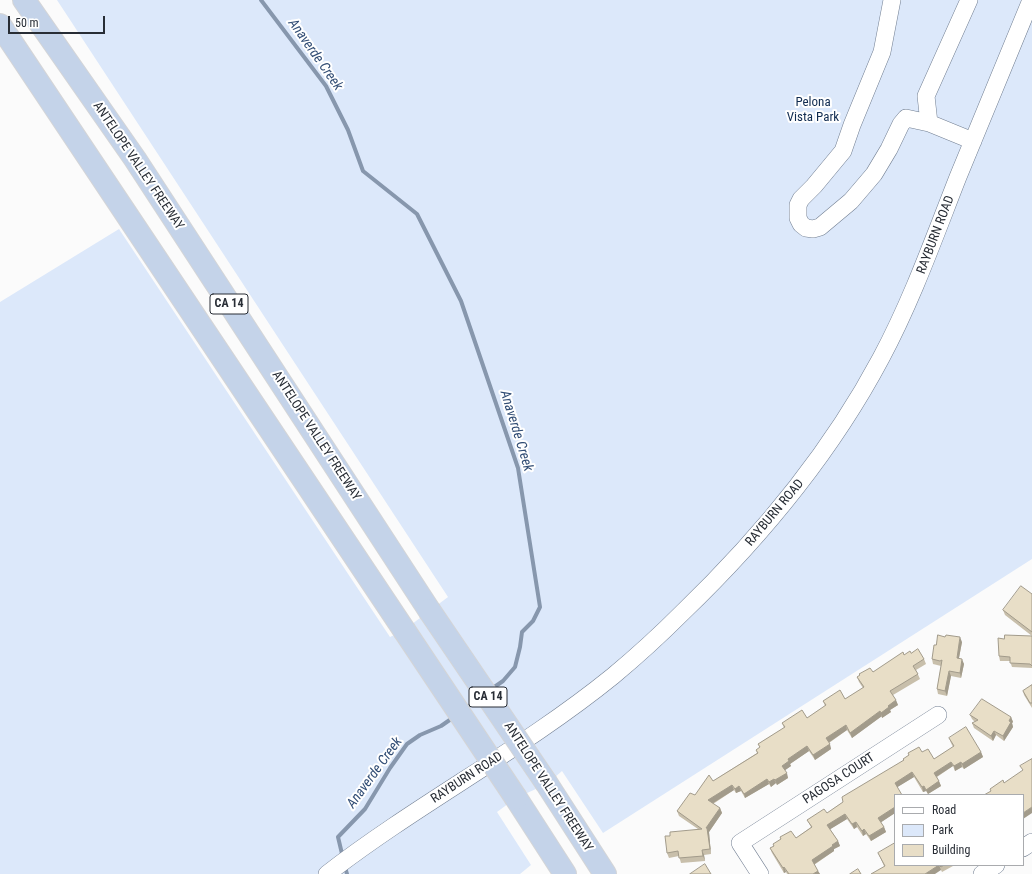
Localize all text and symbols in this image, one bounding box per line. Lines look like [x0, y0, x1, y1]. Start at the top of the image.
scale bar [10, 8, 107, 34]
text: 50 m [15, 16, 39, 30]
water label: Anaverde Creek [284, 16, 346, 94]
park label: Pelona Vista Park [787, 95, 839, 126]
street label: ANTELOPE VALLEY FREEWAY [89, 99, 187, 233]
street label: RAYBURN ROAD [914, 194, 958, 276]
road number: CA 14 [210, 294, 248, 314]
street label: ANTELOPE VALLEY FREEWAY [268, 368, 364, 504]
water label: Anaverde Creek [496, 389, 536, 473]
street label: RAYBURN ROAD [743, 476, 807, 550]
road number: CA 14 [469, 687, 507, 707]
street label: ANTELOPE VALLEY FREEWAY [500, 719, 596, 855]
water label: Anaverde Creek [344, 734, 406, 812]
street label: RAYBURN ROAD [428, 749, 506, 807]
street label: PAGOSA COURT [800, 750, 878, 808]
legend [894, 794, 1024, 866]
text: Road [932, 803, 956, 817]
text: Park [932, 823, 953, 837]
text: Building [932, 843, 970, 857]

